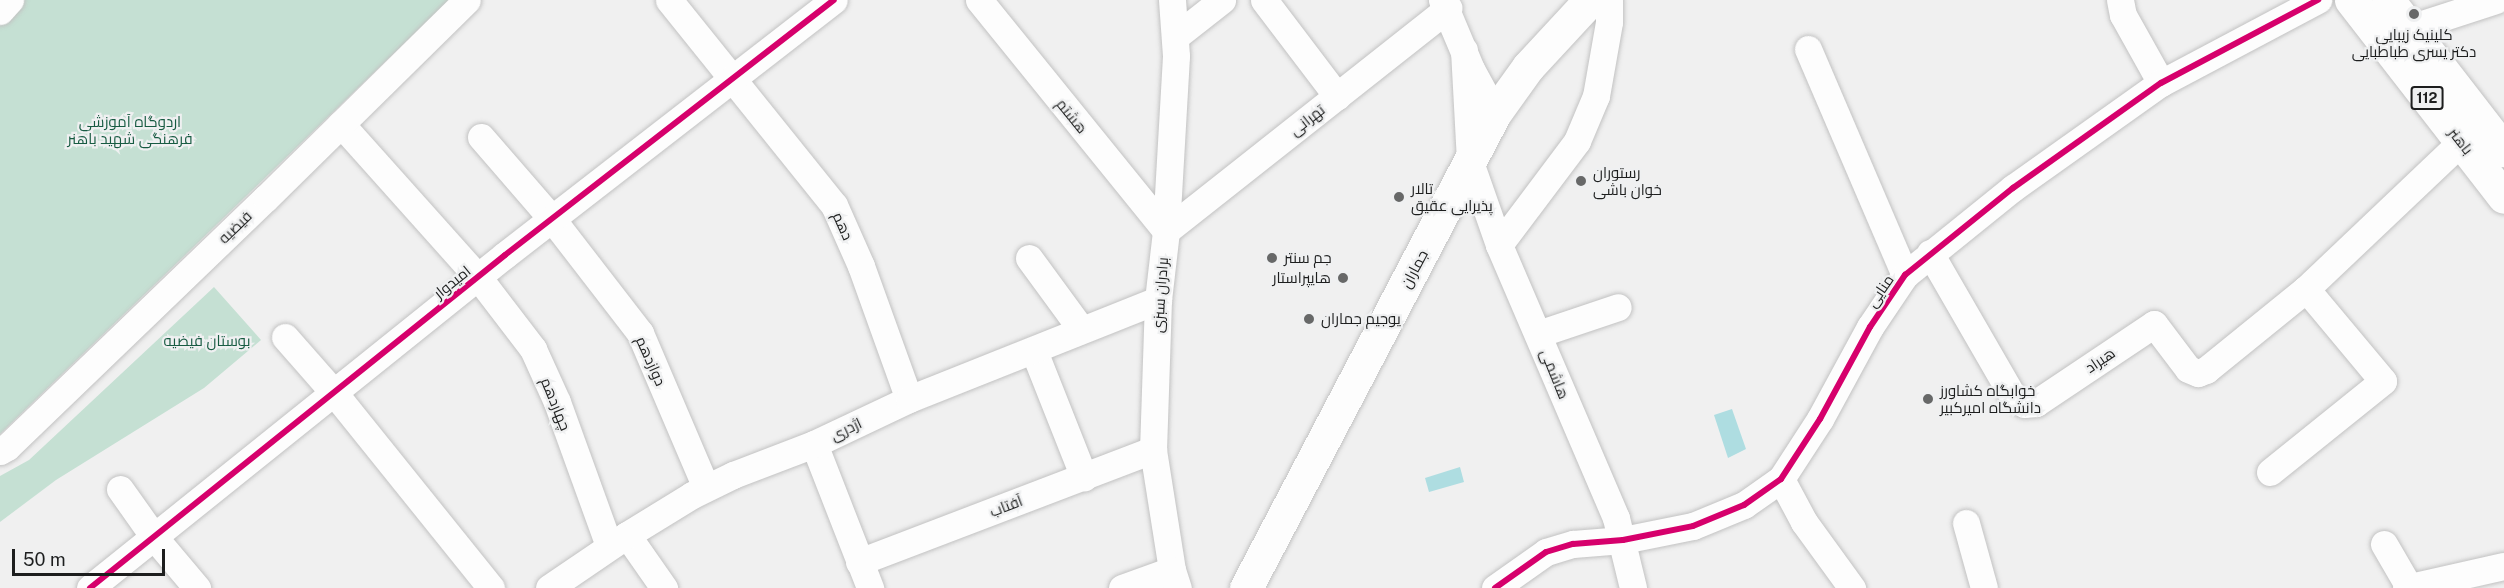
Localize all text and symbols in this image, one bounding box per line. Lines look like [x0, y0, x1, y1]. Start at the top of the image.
marker: کلینیک زیبایی دکتر یسری طباطبایی [2405, 5, 2423, 23]
place label: کلینیک زیبایی دکتر یسری طباطبایی [2352, 25, 2476, 60]
road number: 112 [2410, 87, 2444, 109]
street label: هشتم [1053, 95, 1091, 137]
street label: تهرانی [1286, 101, 1328, 139]
park label: اردوگاه آموزشی فرهنگی شهید باهنر [67, 112, 193, 147]
street label: باهنر [2445, 124, 2477, 158]
place label: رستوران خوان باشی [1593, 163, 1662, 198]
marker: رستوران خوان باشی [1574, 174, 1588, 188]
place label: تالار پذیرایی عقیق [1411, 179, 1493, 214]
marker: تالار پذیرایی عقیق [1392, 190, 1406, 204]
street label: فیضیه [215, 207, 255, 247]
street label: دهم [829, 209, 857, 243]
street label: جماران [1396, 247, 1432, 291]
place label: جم سنتر [1284, 249, 1332, 267]
marker: جم سنتر [1265, 251, 1279, 265]
street label: برادران سبزی [1148, 256, 1172, 334]
street label: امیدوار [430, 262, 474, 302]
place label: هایپراستار [1273, 269, 1331, 287]
marker: هایپراستار [1336, 271, 1350, 285]
street label: منایی [1863, 271, 1897, 311]
place label: یوجیم جماران [1321, 310, 1401, 328]
marker: یوجیم جماران [1302, 312, 1316, 326]
park label: بوستان فیضیه [164, 332, 250, 350]
street label: دوازدهم [632, 333, 670, 389]
street label: هیراد [2082, 344, 2118, 376]
street label: هاشمی [1537, 346, 1573, 402]
street label: چهاردهم [537, 375, 575, 433]
place label: خوابگاه کشاورز دانشگاه امیرکبیر [1940, 381, 2041, 416]
marker: خوابگاه کشاورز دانشگاه امیرکبیر [1921, 392, 1935, 406]
street label: اژدری [827, 414, 865, 444]
street label: آفتاب [987, 492, 1025, 520]
scale bar [15, 537, 168, 575]
text: 50 m [23, 549, 66, 570]

